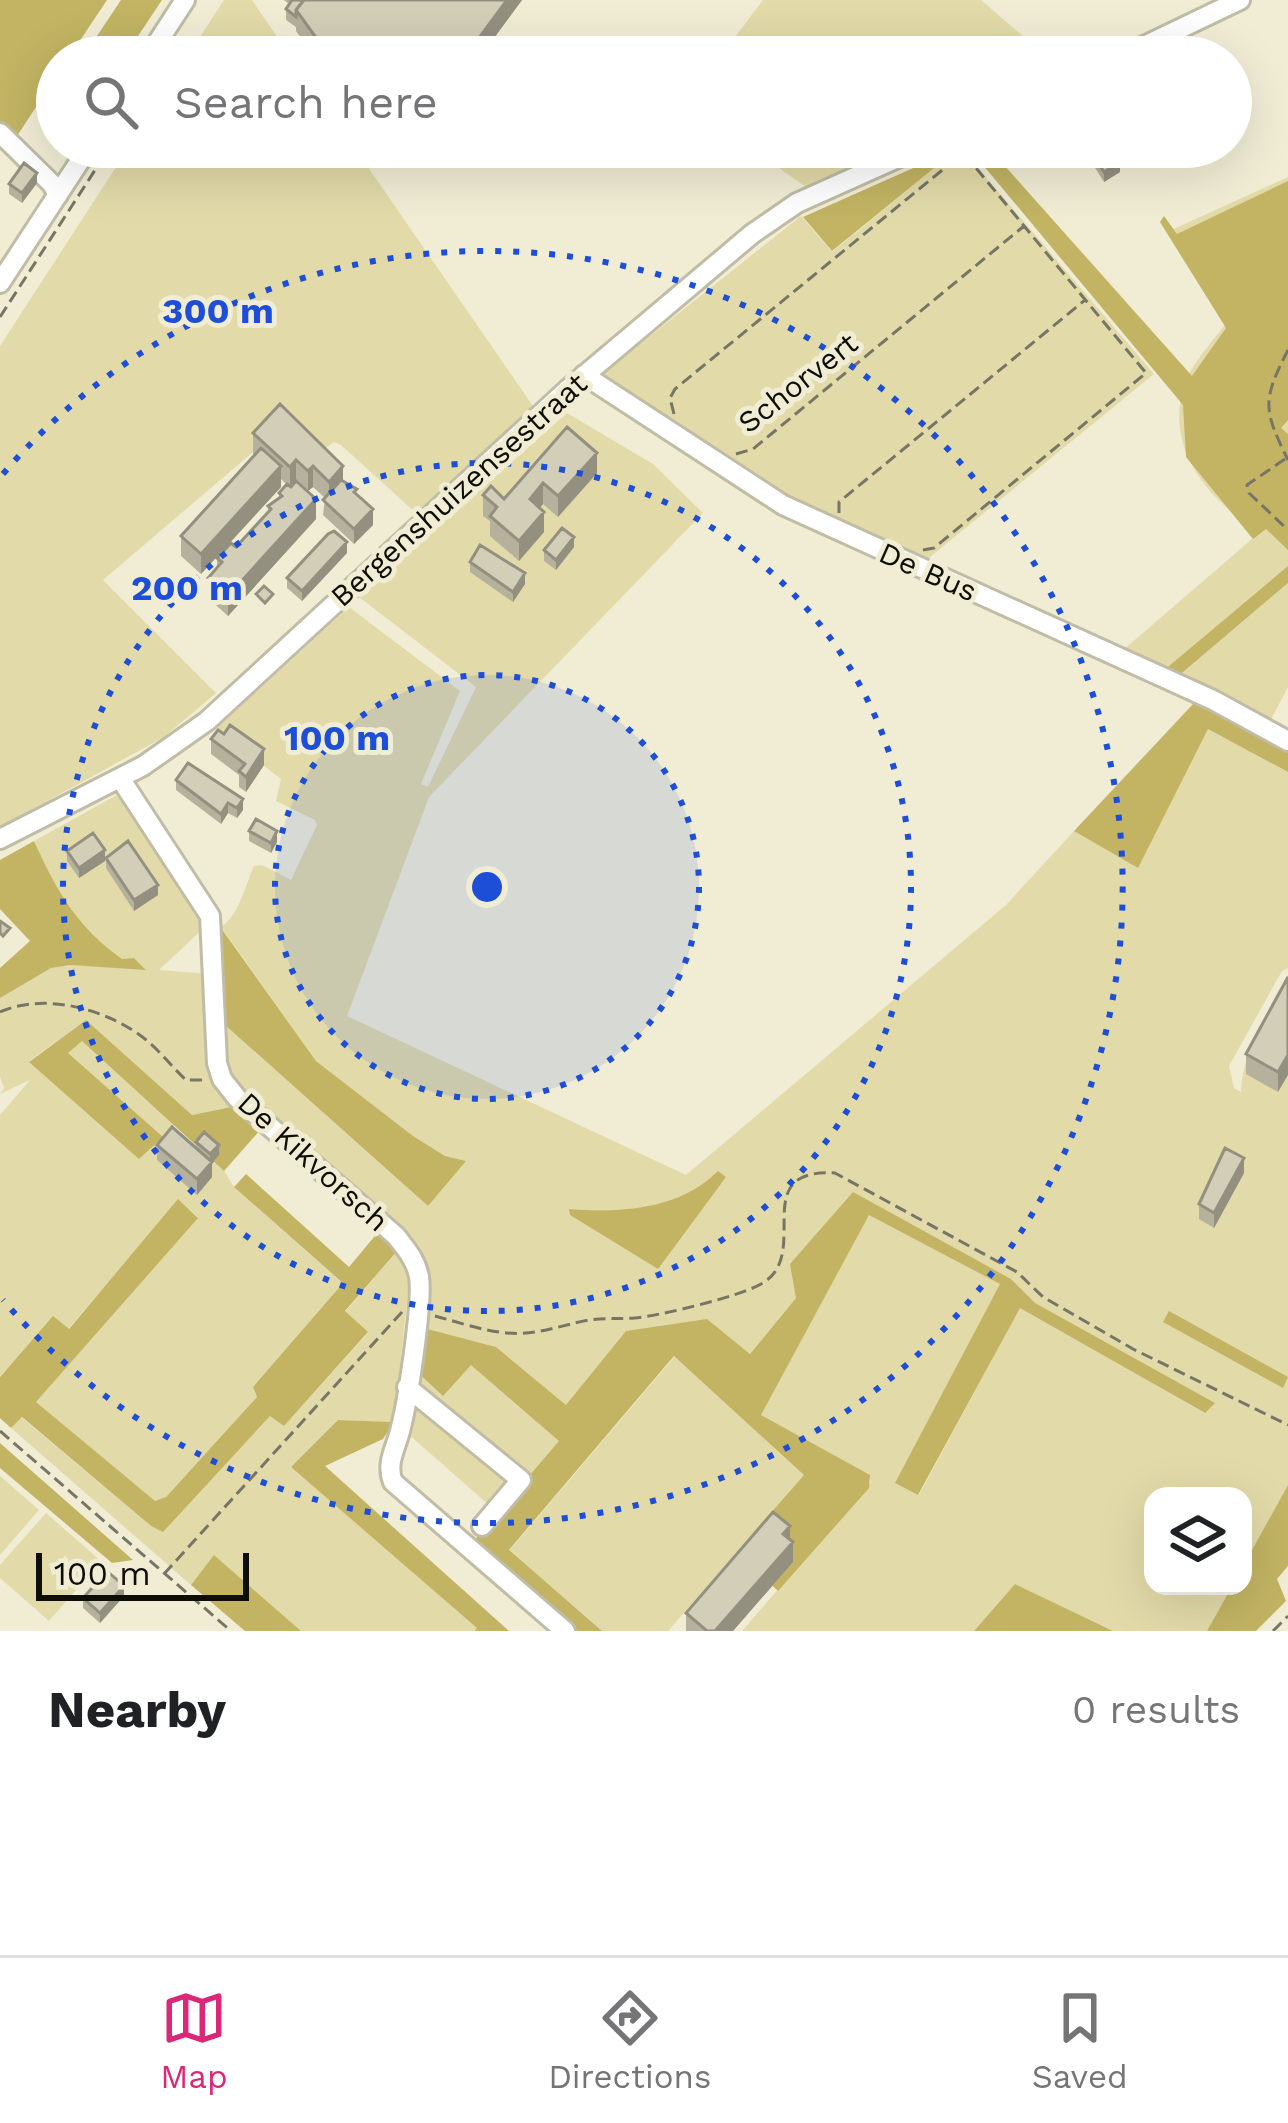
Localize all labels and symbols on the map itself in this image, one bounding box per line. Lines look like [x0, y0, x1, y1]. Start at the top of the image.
text: 300 m [162, 290, 274, 332]
street label: Schorvert [731, 325, 865, 440]
street label: Bergenshuizensestraat [324, 365, 594, 614]
street label: De Bus [874, 535, 982, 608]
text: 200 m [131, 567, 243, 609]
text: 100 m [284, 717, 390, 759]
centre of rings [466, 866, 508, 908]
street label: De Kikvorsch [231, 1085, 396, 1238]
scale bar [36, 1547, 249, 1600]

